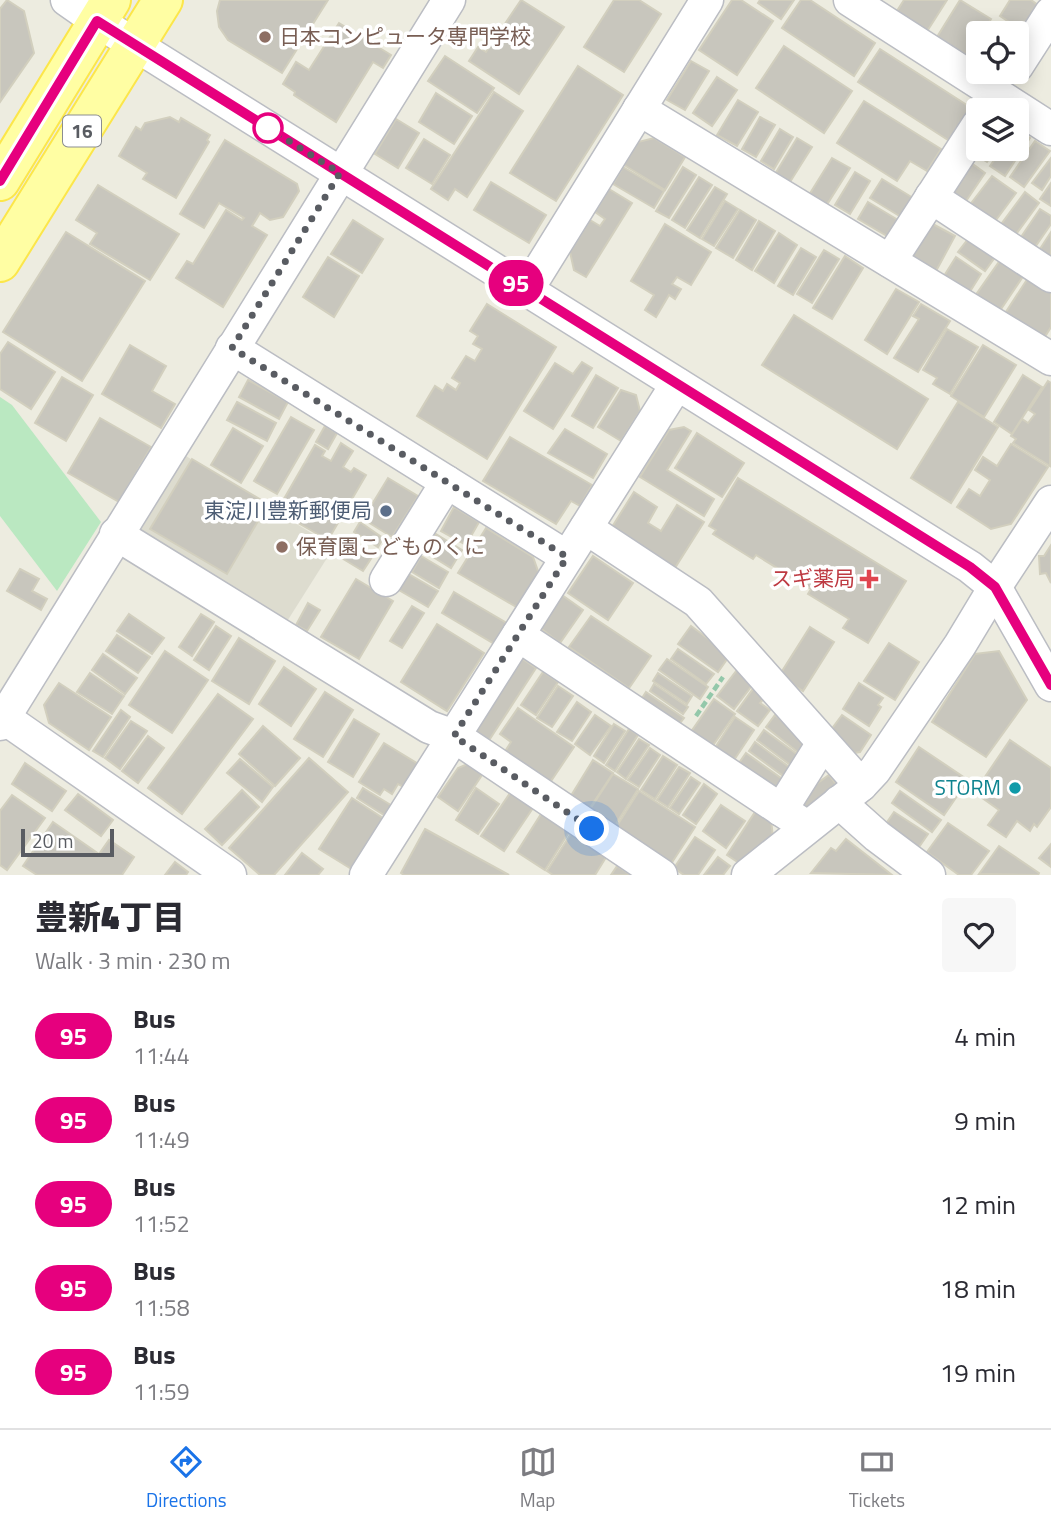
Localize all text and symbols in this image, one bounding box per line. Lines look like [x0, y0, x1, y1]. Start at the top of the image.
place label: 日本コンピュータ専門学校 [279, 20, 531, 52]
map controls [966, 21, 1029, 161]
button: locate [966, 21, 1029, 84]
marker: 日本コンピュータ専門学校 [257, 29, 273, 45]
button: layers [966, 98, 1029, 161]
unlabelled marker [253, 113, 283, 143]
road number: 16 [63, 116, 101, 146]
line badge: 95 [484, 260, 548, 306]
text: 95 [503, 265, 529, 301]
place label: 東淀川豊新郵便局 [204, 494, 372, 526]
marker: 東淀川豊新郵便局 [378, 503, 394, 519]
place label: 保育園こどものくに [296, 530, 485, 562]
marker: 保育園こどものくに [274, 539, 290, 555]
place label: スギ薬局 [771, 562, 855, 594]
marker: スギ薬局 [861, 571, 877, 587]
place label: STORM [935, 771, 1001, 803]
marker: STORM [1007, 780, 1023, 796]
your location [574, 811, 609, 846]
scale bar [21, 826, 114, 858]
text: 20 m [32, 826, 73, 855]
text: 豊新4丁目 [35, 892, 185, 942]
button: heart [942, 898, 1016, 972]
text: Walk · 3 min · 230 m [35, 943, 231, 978]
text: Bus [133, 999, 175, 1038]
text: 4 min [954, 1017, 1016, 1056]
text: 95 [60, 1018, 87, 1054]
text: 11:44 [133, 1038, 190, 1073]
text: Bus [133, 1083, 175, 1122]
text: 9 min [954, 1101, 1016, 1140]
text: 95 [60, 1102, 87, 1138]
text: 11:49 [133, 1122, 190, 1157]
text: Bus [133, 1167, 175, 1206]
text: 12 min [940, 1185, 1016, 1224]
text: 95 [60, 1186, 87, 1222]
text: 11:52 [133, 1206, 190, 1241]
text: Bus [133, 1251, 175, 1290]
text: 18 min [940, 1269, 1016, 1308]
text: 95 [60, 1270, 87, 1306]
text: 11:58 [133, 1290, 190, 1325]
text: Bus [133, 1335, 175, 1374]
text: 19 min [940, 1353, 1016, 1392]
text: 95 [60, 1354, 87, 1390]
text: 11:59 [133, 1374, 190, 1409]
tab: Directions [146, 1443, 227, 1514]
tab: Map [519, 1443, 557, 1514]
tab: Tickets [849, 1443, 905, 1514]

